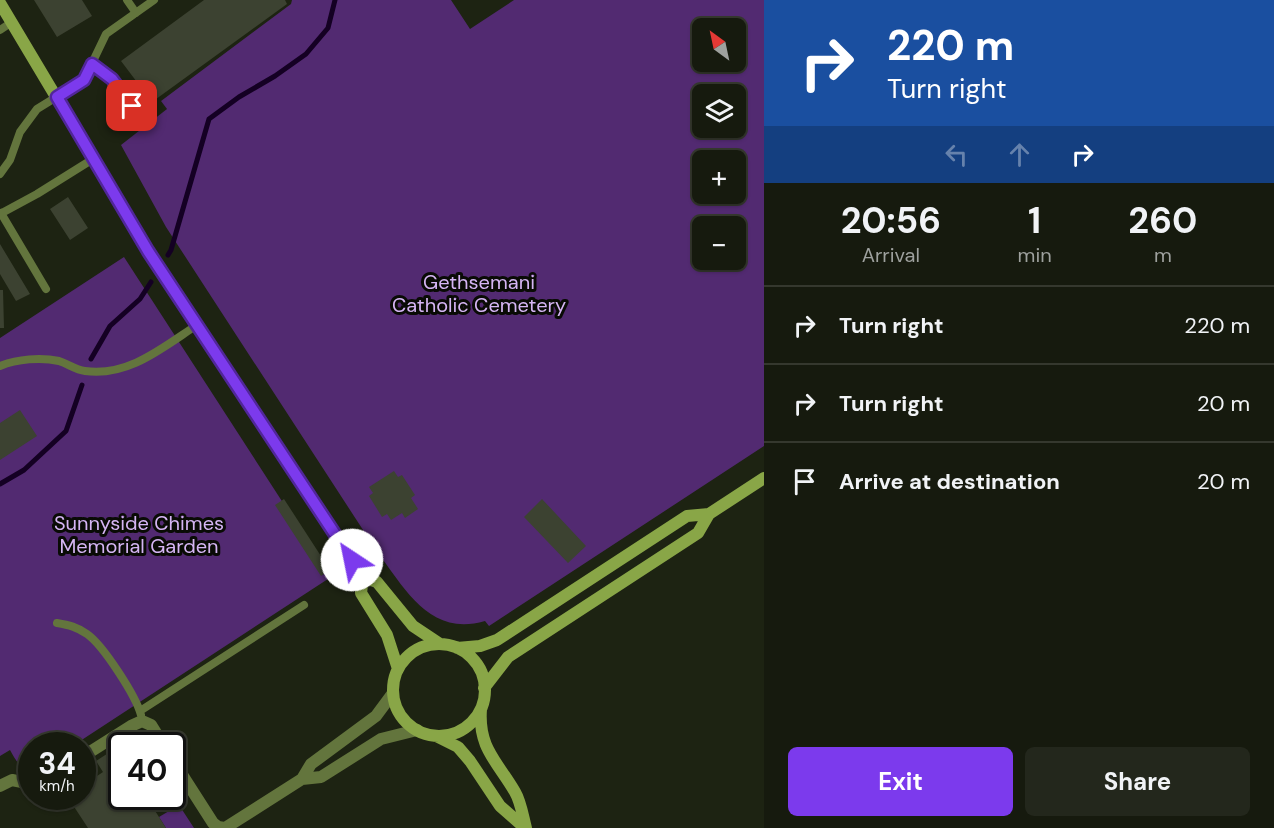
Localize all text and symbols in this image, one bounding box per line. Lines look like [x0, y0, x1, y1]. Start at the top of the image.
north arrow [692, 18, 746, 72]
map controls [692, 18, 746, 270]
text: 220 m [887, 18, 1014, 73]
icon: right [788, 24, 866, 102]
text: Turn right [887, 71, 1007, 106]
pin [106, 80, 157, 131]
button: layers [692, 84, 746, 138]
icon: arrive [115, 89, 148, 122]
icon: left [940, 138, 973, 171]
icon: ahead [1003, 138, 1036, 171]
icon: right [1066, 138, 1099, 171]
button: + [692, 150, 746, 204]
text: 20:56 [841, 197, 941, 244]
text: 1 [1028, 197, 1041, 244]
text: 260 [1128, 197, 1197, 244]
button: − [692, 216, 746, 270]
text: Arrival [862, 242, 920, 268]
text: min [1018, 242, 1052, 268]
text: m [1154, 242, 1172, 268]
park label: Gethsemani Catholic Cemetery [392, 269, 566, 318]
icon: right [788, 309, 821, 342]
text: Turn right [839, 311, 944, 340]
text: 220 m [1184, 311, 1250, 340]
icon: right [788, 387, 821, 420]
text: Turn right [839, 389, 944, 418]
text: 20 m [1197, 389, 1250, 418]
icon: arrive [788, 465, 821, 498]
text: Arrive at destination [839, 467, 1060, 496]
text: 20 m [1197, 467, 1250, 496]
park label: Sunnyside Chimes Memorial Garden [54, 510, 224, 559]
position arrow [320, 528, 384, 592]
speed limit sign: 40 [108, 732, 186, 810]
text: 34 [38, 744, 76, 783]
button: Exit [788, 747, 1013, 816]
button: Share [1025, 747, 1250, 816]
text: km/h [39, 776, 75, 796]

